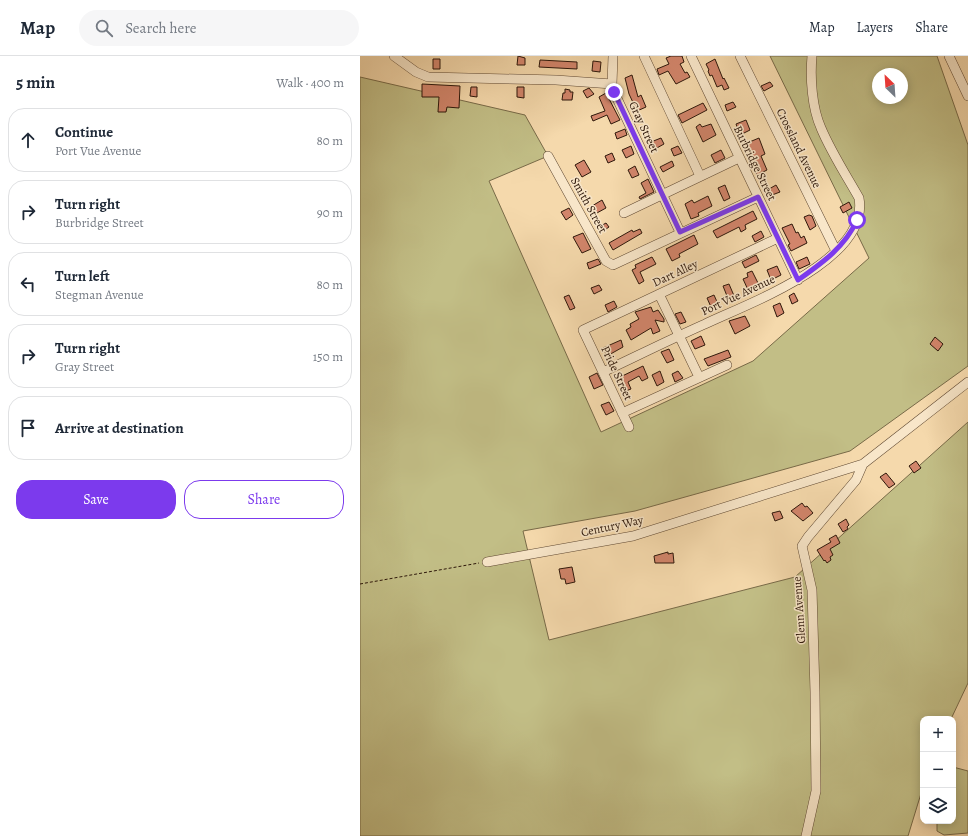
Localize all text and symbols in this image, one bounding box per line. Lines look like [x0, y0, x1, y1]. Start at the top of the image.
search box [79, 10, 359, 46]
text: Map [20, 15, 55, 41]
icon: search [93, 17, 115, 39]
text: Search here [125, 18, 197, 38]
text: Map [809, 18, 835, 37]
text: Layers [857, 18, 893, 37]
text: Share [915, 18, 948, 37]
north arrow [872, 68, 908, 104]
text: 5 min [16, 71, 55, 94]
text: Walk · 400 m [276, 74, 344, 91]
route end [605, 83, 623, 101]
street label: Gray Street [625, 99, 663, 155]
street label: Crossland Avenue [773, 105, 825, 191]
text: Continue [55, 122, 113, 142]
street label: Burbridge Street [730, 123, 780, 203]
icon: ahead [17, 129, 39, 151]
text: 80 m [316, 132, 343, 149]
text: Port Vue Avenue [55, 142, 141, 159]
street label: Smith Street [567, 174, 611, 236]
text: Turn right [55, 194, 120, 214]
icon: right [17, 201, 39, 223]
text: 90 m [317, 204, 343, 221]
route start [848, 211, 866, 229]
text: Burbridge Street [55, 214, 144, 231]
street label: Dart Alley [650, 255, 701, 290]
text: Turn left [55, 266, 110, 286]
street label: Port Vue Avenue [698, 271, 778, 319]
icon: left [17, 273, 39, 295]
text: 80 m [316, 276, 343, 293]
text: Stegman Avenue [55, 286, 144, 303]
text: Turn right [55, 338, 120, 358]
street label: Pride Street [597, 343, 637, 403]
icon: right [17, 345, 39, 367]
text: 150 m [313, 348, 343, 365]
text: Gray Street [55, 358, 114, 375]
icon: arrive [17, 417, 39, 439]
text: Arrive at destination [55, 418, 184, 438]
button: Save [16, 480, 176, 519]
button: Share [184, 480, 344, 519]
street label: Century Way [579, 511, 645, 540]
street label: Glenn Avenue [789, 576, 809, 644]
map controls [920, 716, 956, 824]
button: + [920, 716, 956, 752]
button: − [920, 752, 956, 788]
button: layers [920, 788, 956, 824]

